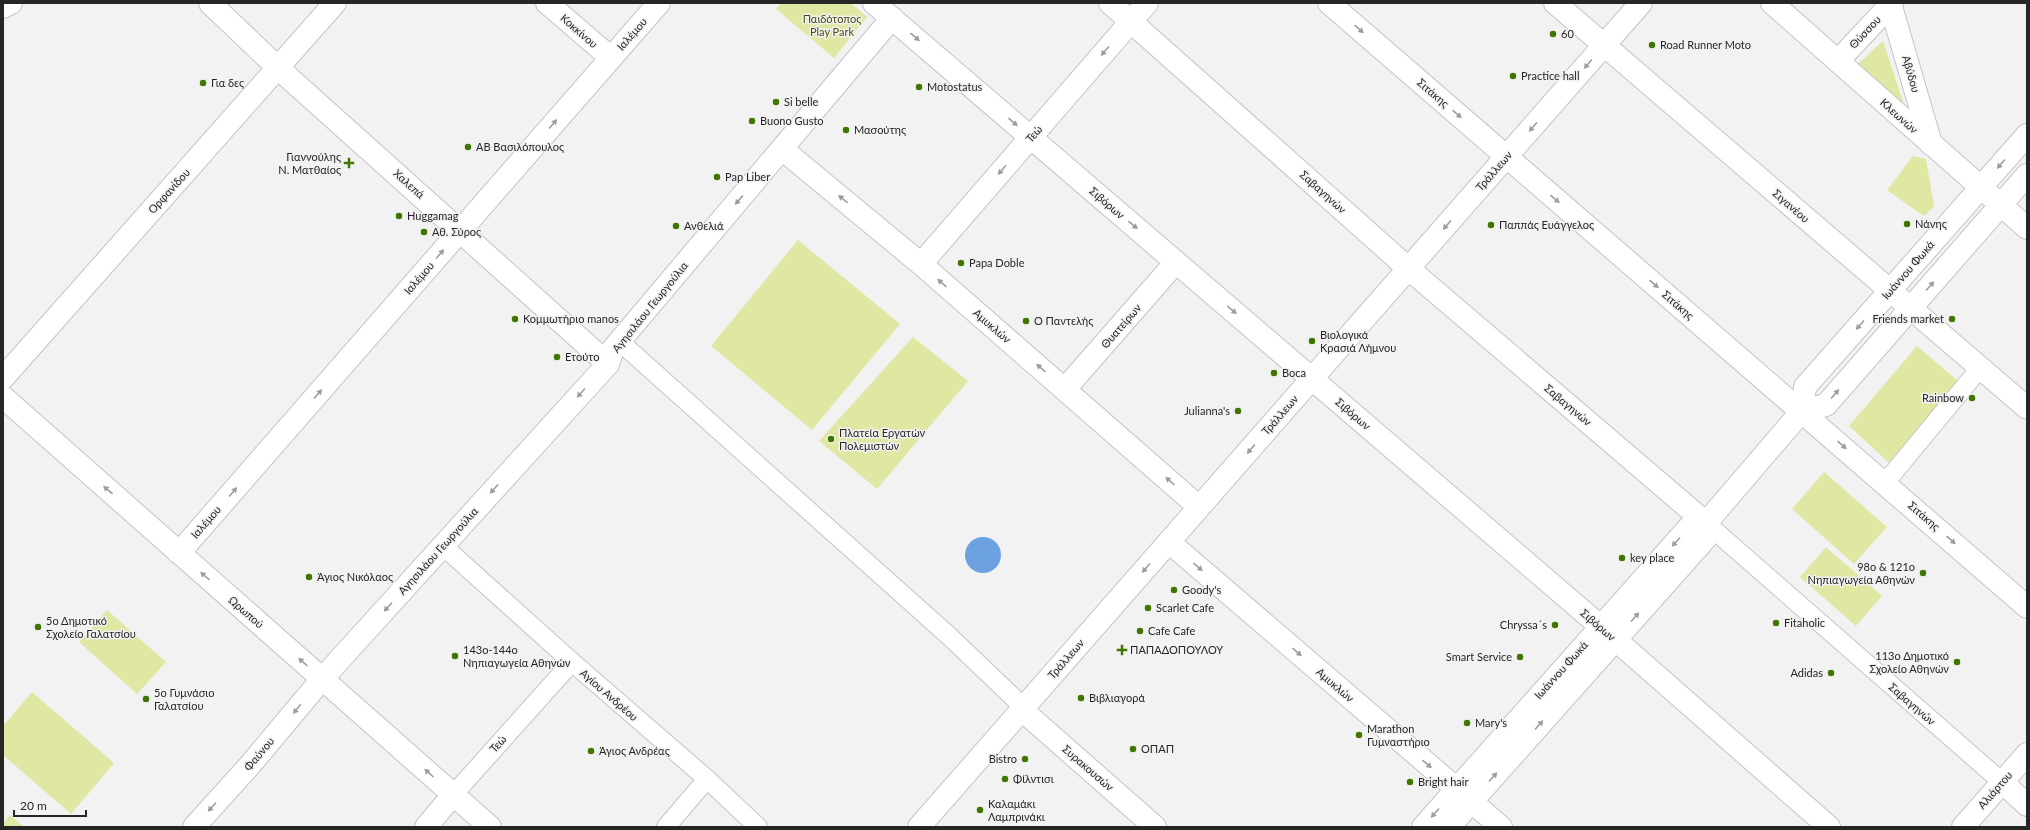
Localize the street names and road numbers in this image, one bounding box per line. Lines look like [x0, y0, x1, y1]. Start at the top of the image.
street label: Κοκκίνου [558, 11, 601, 50]
street label: Θύσσου [1846, 12, 1883, 51]
street label: Ιαλέμου [614, 15, 649, 53]
street label: Αβύδου [1900, 54, 1923, 94]
street label: Σιτάκης [1415, 75, 1452, 110]
street label: Κλεωνών [1878, 95, 1921, 136]
street label: Τεώ [1023, 122, 1045, 145]
street label: Τράλλεων [1473, 148, 1515, 193]
street label: Ορφανίδου [145, 165, 192, 216]
street label: Χαλεπά [391, 166, 428, 201]
street label: Σαβαγηνών [1298, 168, 1349, 216]
street label: Σιβόρων [1087, 184, 1128, 222]
street label: Σιγανέου [1770, 186, 1812, 225]
street label: Ιωάννου Φωκά [1879, 237, 1937, 302]
street label: Αγησιλάου Γεωργούλια [609, 258, 690, 355]
street label: Ιαλέμου [401, 259, 436, 297]
street label: Σιτάκης [1660, 287, 1697, 322]
street label: Θυατείρων [1098, 301, 1144, 350]
street label: Αμυκλών [971, 306, 1014, 346]
street label: Σαβαγηνών [1542, 381, 1595, 428]
street label: Τράλλεων [1259, 392, 1301, 437]
street label: Σιβόρων [1333, 395, 1374, 433]
street label: Σιτάκης [1906, 498, 1943, 533]
street label: Ιαλέμου [188, 503, 223, 541]
street label: Αγησιλάου Γεωργούλια [395, 504, 481, 597]
street label: Ωρωπού [226, 593, 267, 630]
street label: Σιβόρων [1578, 606, 1619, 644]
street label: Τράλλεων [1045, 636, 1087, 681]
street label: Ιωάννου Φωκά [1531, 638, 1590, 701]
street label: Αμυκλών [1314, 665, 1357, 705]
street label: Αγίου Ανδρέου [578, 666, 641, 723]
street label: Σαβαγηνών [1886, 680, 1939, 728]
street label: Τεώ [487, 732, 509, 755]
street label: Φαύνου [241, 734, 276, 773]
street label: Συρακουσών [1060, 742, 1117, 794]
street label: Αλιάρτου [1975, 768, 2015, 811]

